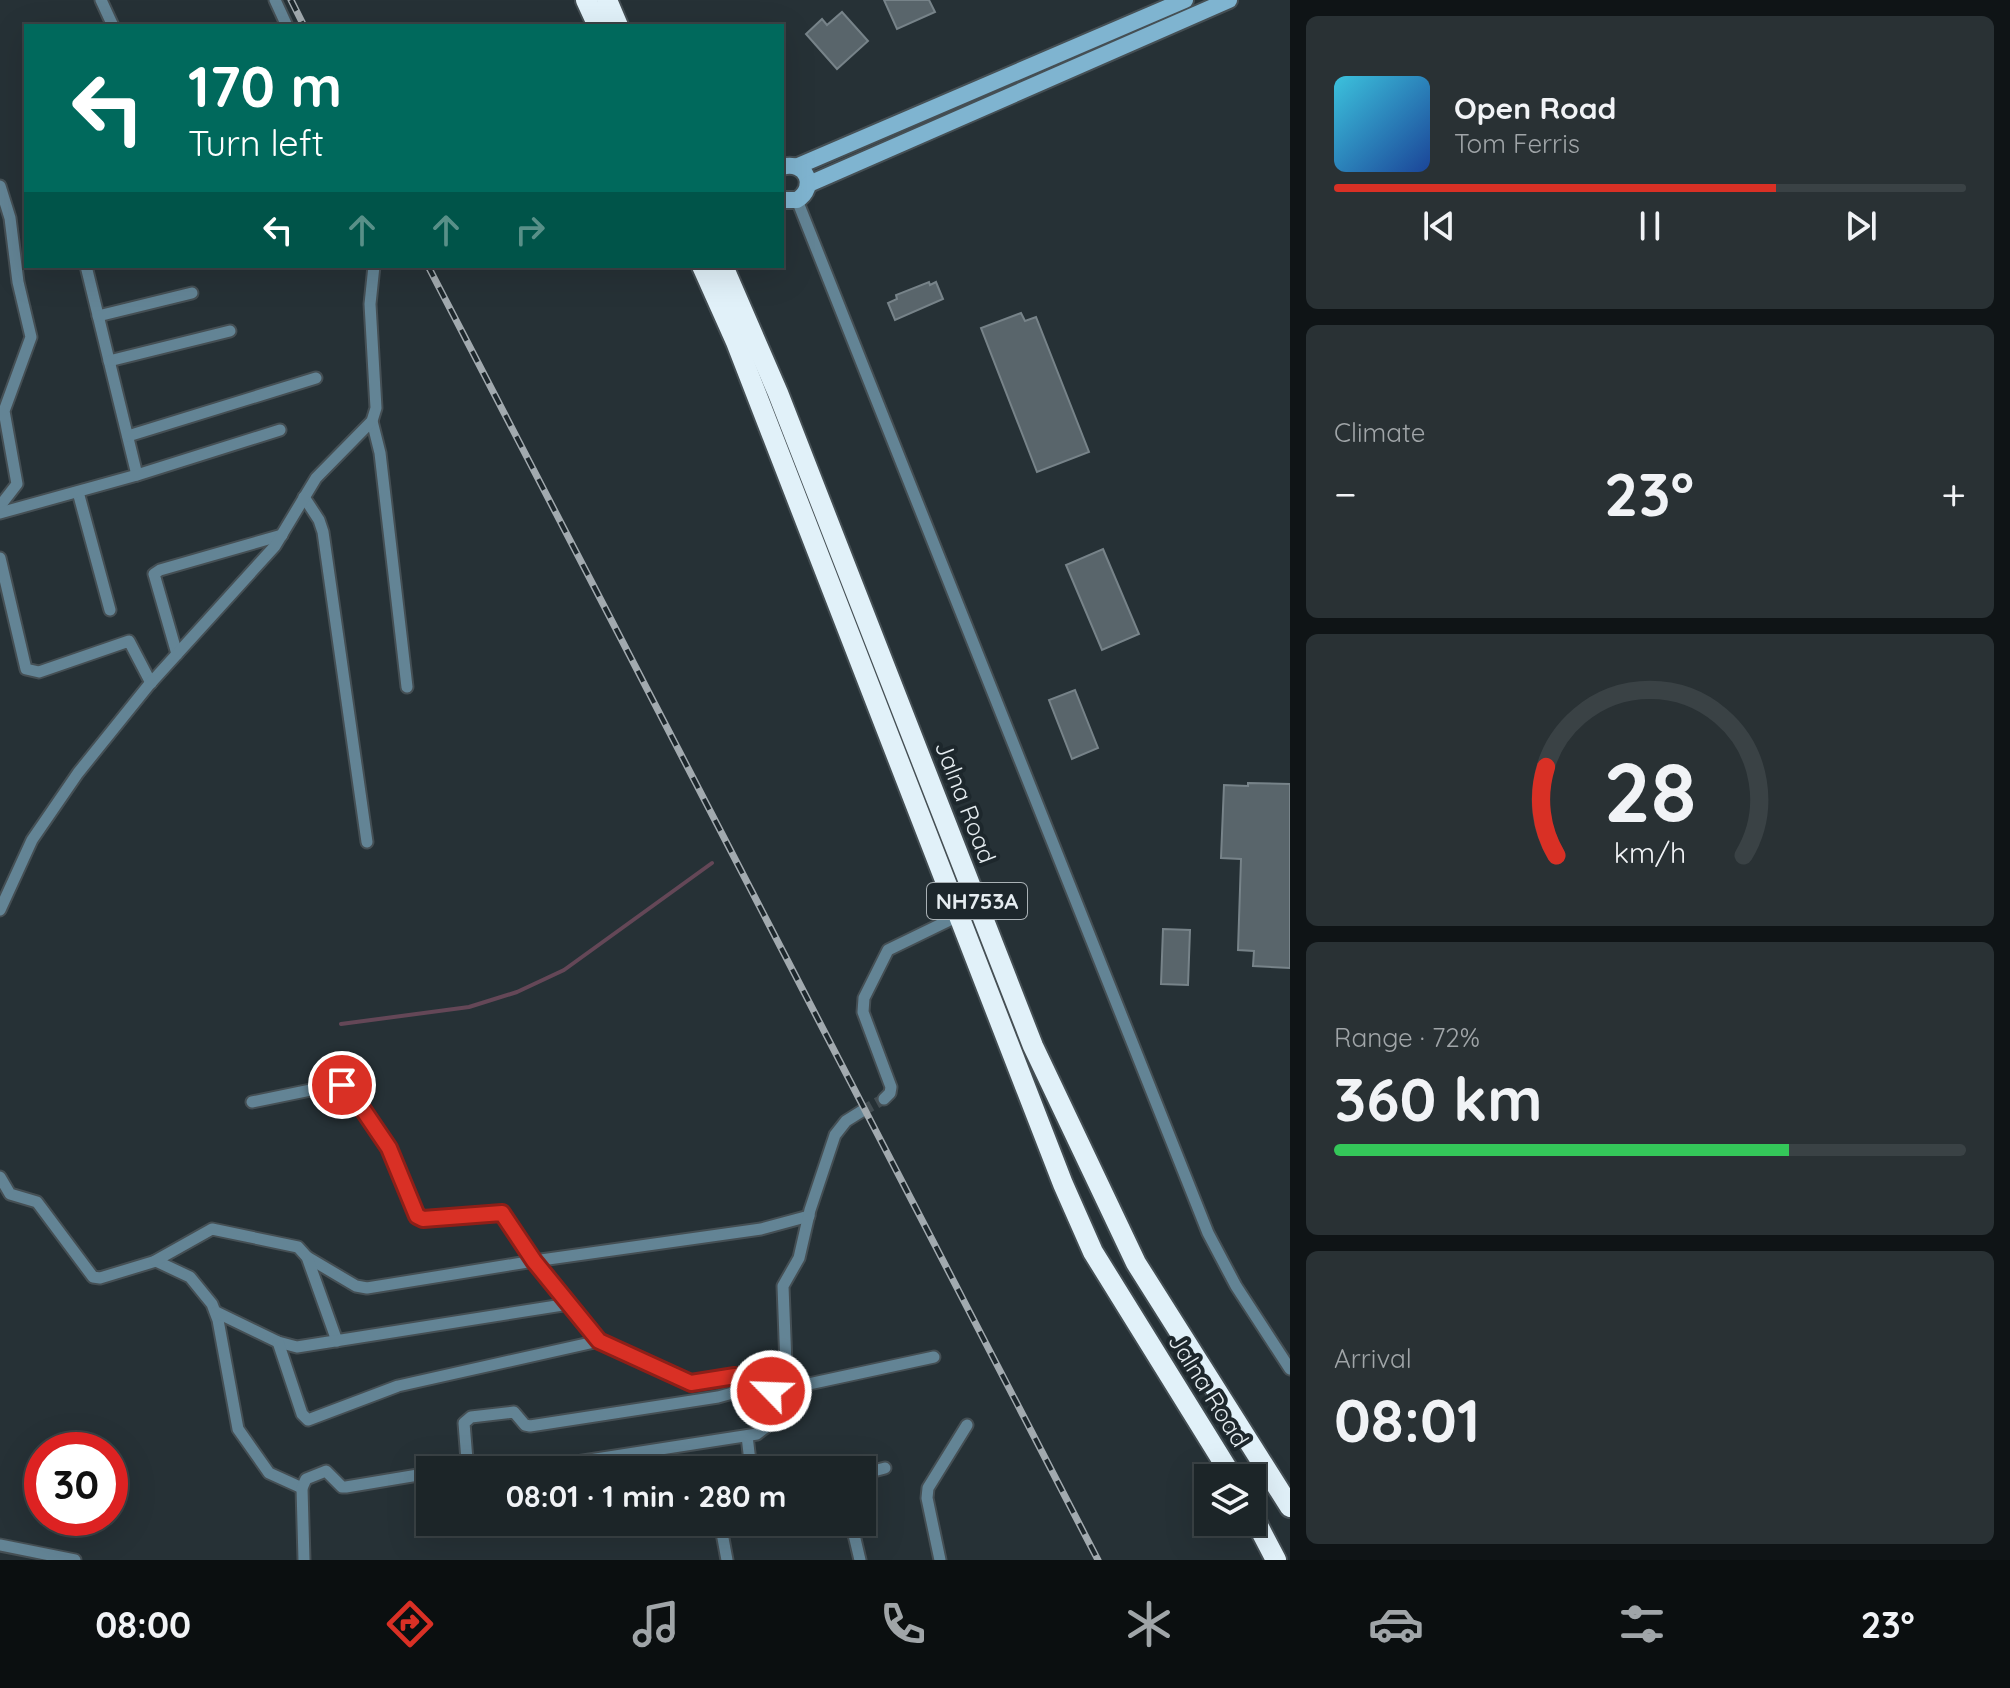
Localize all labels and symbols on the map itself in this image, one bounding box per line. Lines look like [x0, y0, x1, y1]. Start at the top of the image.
street label: Jalna Road [929, 737, 1003, 867]
road number: NH753A [927, 883, 1027, 919]
pin [308, 1051, 376, 1119]
street label: Jalna Road [1162, 1328, 1256, 1452]
position arrow [729, 1349, 813, 1433]
speed limit sign: 30 [24, 1432, 128, 1536]

